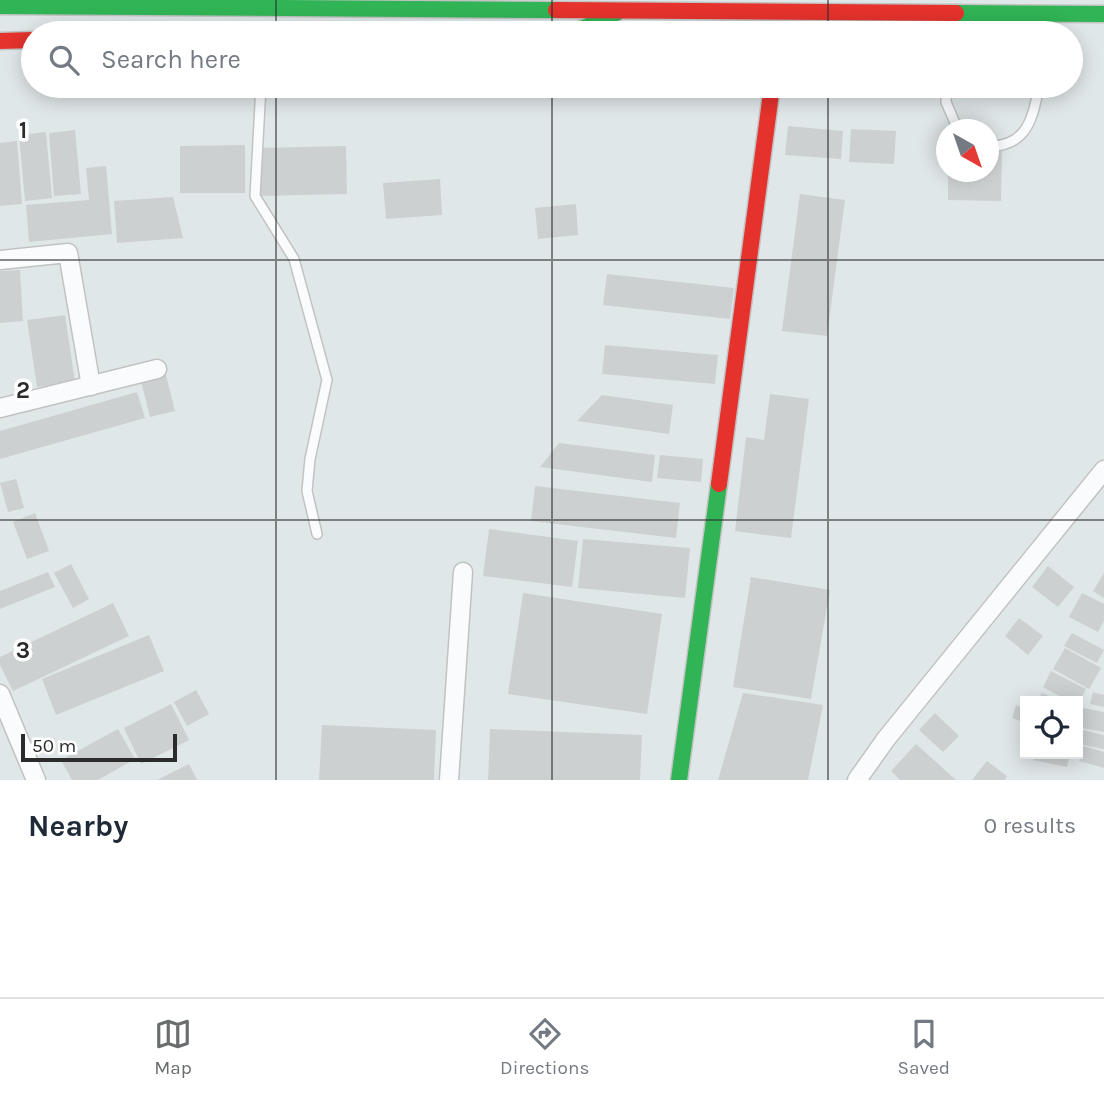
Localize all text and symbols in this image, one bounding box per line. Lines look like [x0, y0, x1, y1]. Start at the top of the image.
search box [21, 21, 1083, 98]
icon: search [45, 41, 83, 79]
text: Search here [101, 44, 241, 75]
text: 1 [19, 117, 27, 144]
north arrow [936, 119, 999, 182]
text: 2 [16, 377, 30, 404]
text: 3 [16, 637, 30, 664]
map controls [1020, 696, 1083, 759]
button: locate [1020, 696, 1083, 759]
scale bar [21, 731, 177, 763]
text: 50 m [32, 735, 76, 757]
text: Nearby [28, 808, 128, 844]
text: 0 results [984, 812, 1076, 839]
tab: Map [154, 1015, 192, 1079]
tab: Directions [500, 1015, 589, 1079]
tab: Saved [897, 1015, 950, 1079]

